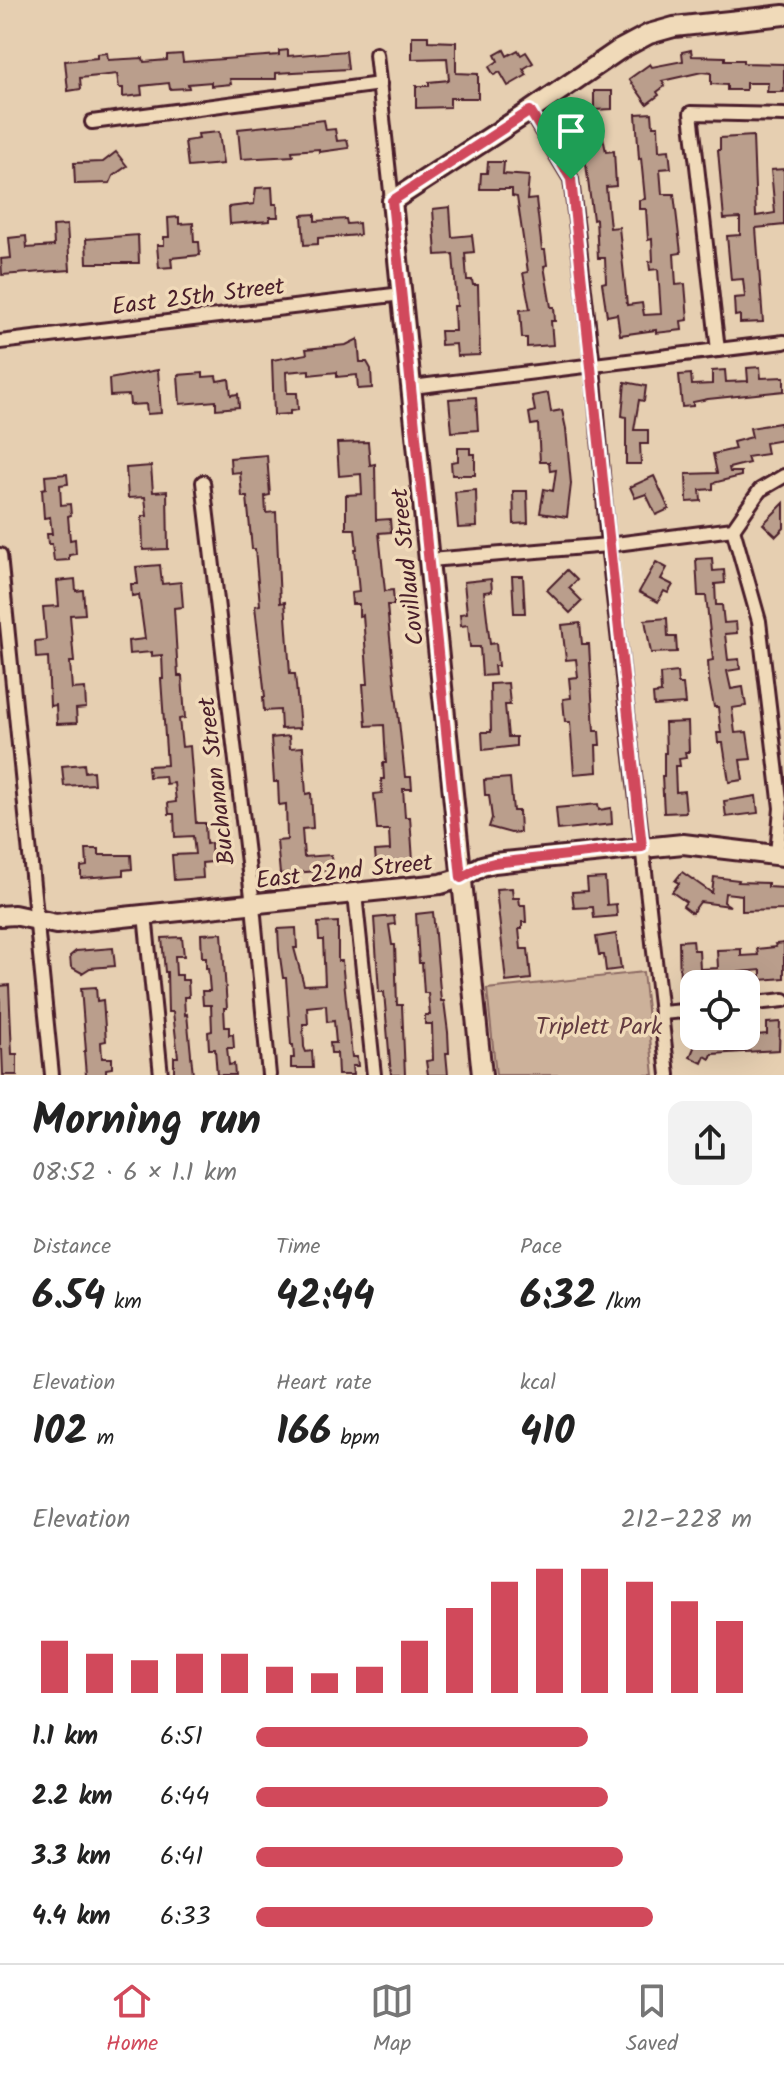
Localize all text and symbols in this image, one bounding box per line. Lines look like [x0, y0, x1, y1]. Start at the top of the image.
pin [537, 97, 605, 179]
icon: arrive [549, 109, 593, 153]
street label: East 25th Street [110, 267, 288, 327]
street label: Covillaud Street [381, 485, 436, 648]
street label: Buchanan Street [188, 694, 247, 867]
street label: East 22nd Street [254, 844, 435, 901]
map controls [680, 970, 760, 1050]
button: locate [680, 970, 760, 1050]
park label: Triplett Park [536, 1008, 663, 1047]
text: Morning run [32, 1087, 261, 1157]
button: share [668, 1101, 752, 1185]
text: 08:52 · 6 × 1.1 km [32, 1152, 237, 1194]
text: Distance [32, 1230, 111, 1265]
text: Time [276, 1230, 320, 1265]
text: Pace [520, 1230, 562, 1265]
text: 6.54 [32, 1265, 105, 1329]
text: 42:44 [276, 1265, 375, 1329]
text: 6:32 [520, 1265, 597, 1329]
text: km [105, 1285, 142, 1320]
text: /km [597, 1285, 641, 1320]
text: Elevation [32, 1366, 115, 1401]
text: Heart rate [276, 1366, 372, 1401]
text: kcal [520, 1366, 556, 1401]
text: 102 [32, 1401, 88, 1465]
text: 166 [276, 1401, 331, 1465]
text: 410 [520, 1401, 574, 1465]
text: m [88, 1421, 114, 1456]
text: bpm [331, 1421, 380, 1456]
text: Elevation [32, 1499, 130, 1541]
text: 212–228 m [621, 1499, 752, 1541]
text: 1.1 km [32, 1716, 98, 1758]
text: 6:51 [160, 1716, 203, 1758]
text: 2.2 km [32, 1776, 113, 1818]
text: 6:44 [160, 1776, 210, 1818]
text: 3.3 km [32, 1836, 111, 1878]
text: 6:41 [160, 1836, 203, 1878]
text: 4.4 km [32, 1896, 111, 1938]
text: 6:33 [160, 1896, 211, 1938]
tab: Home [106, 1979, 158, 2062]
tab: Map [370, 1979, 414, 2062]
tab: Saved [626, 1979, 678, 2062]

